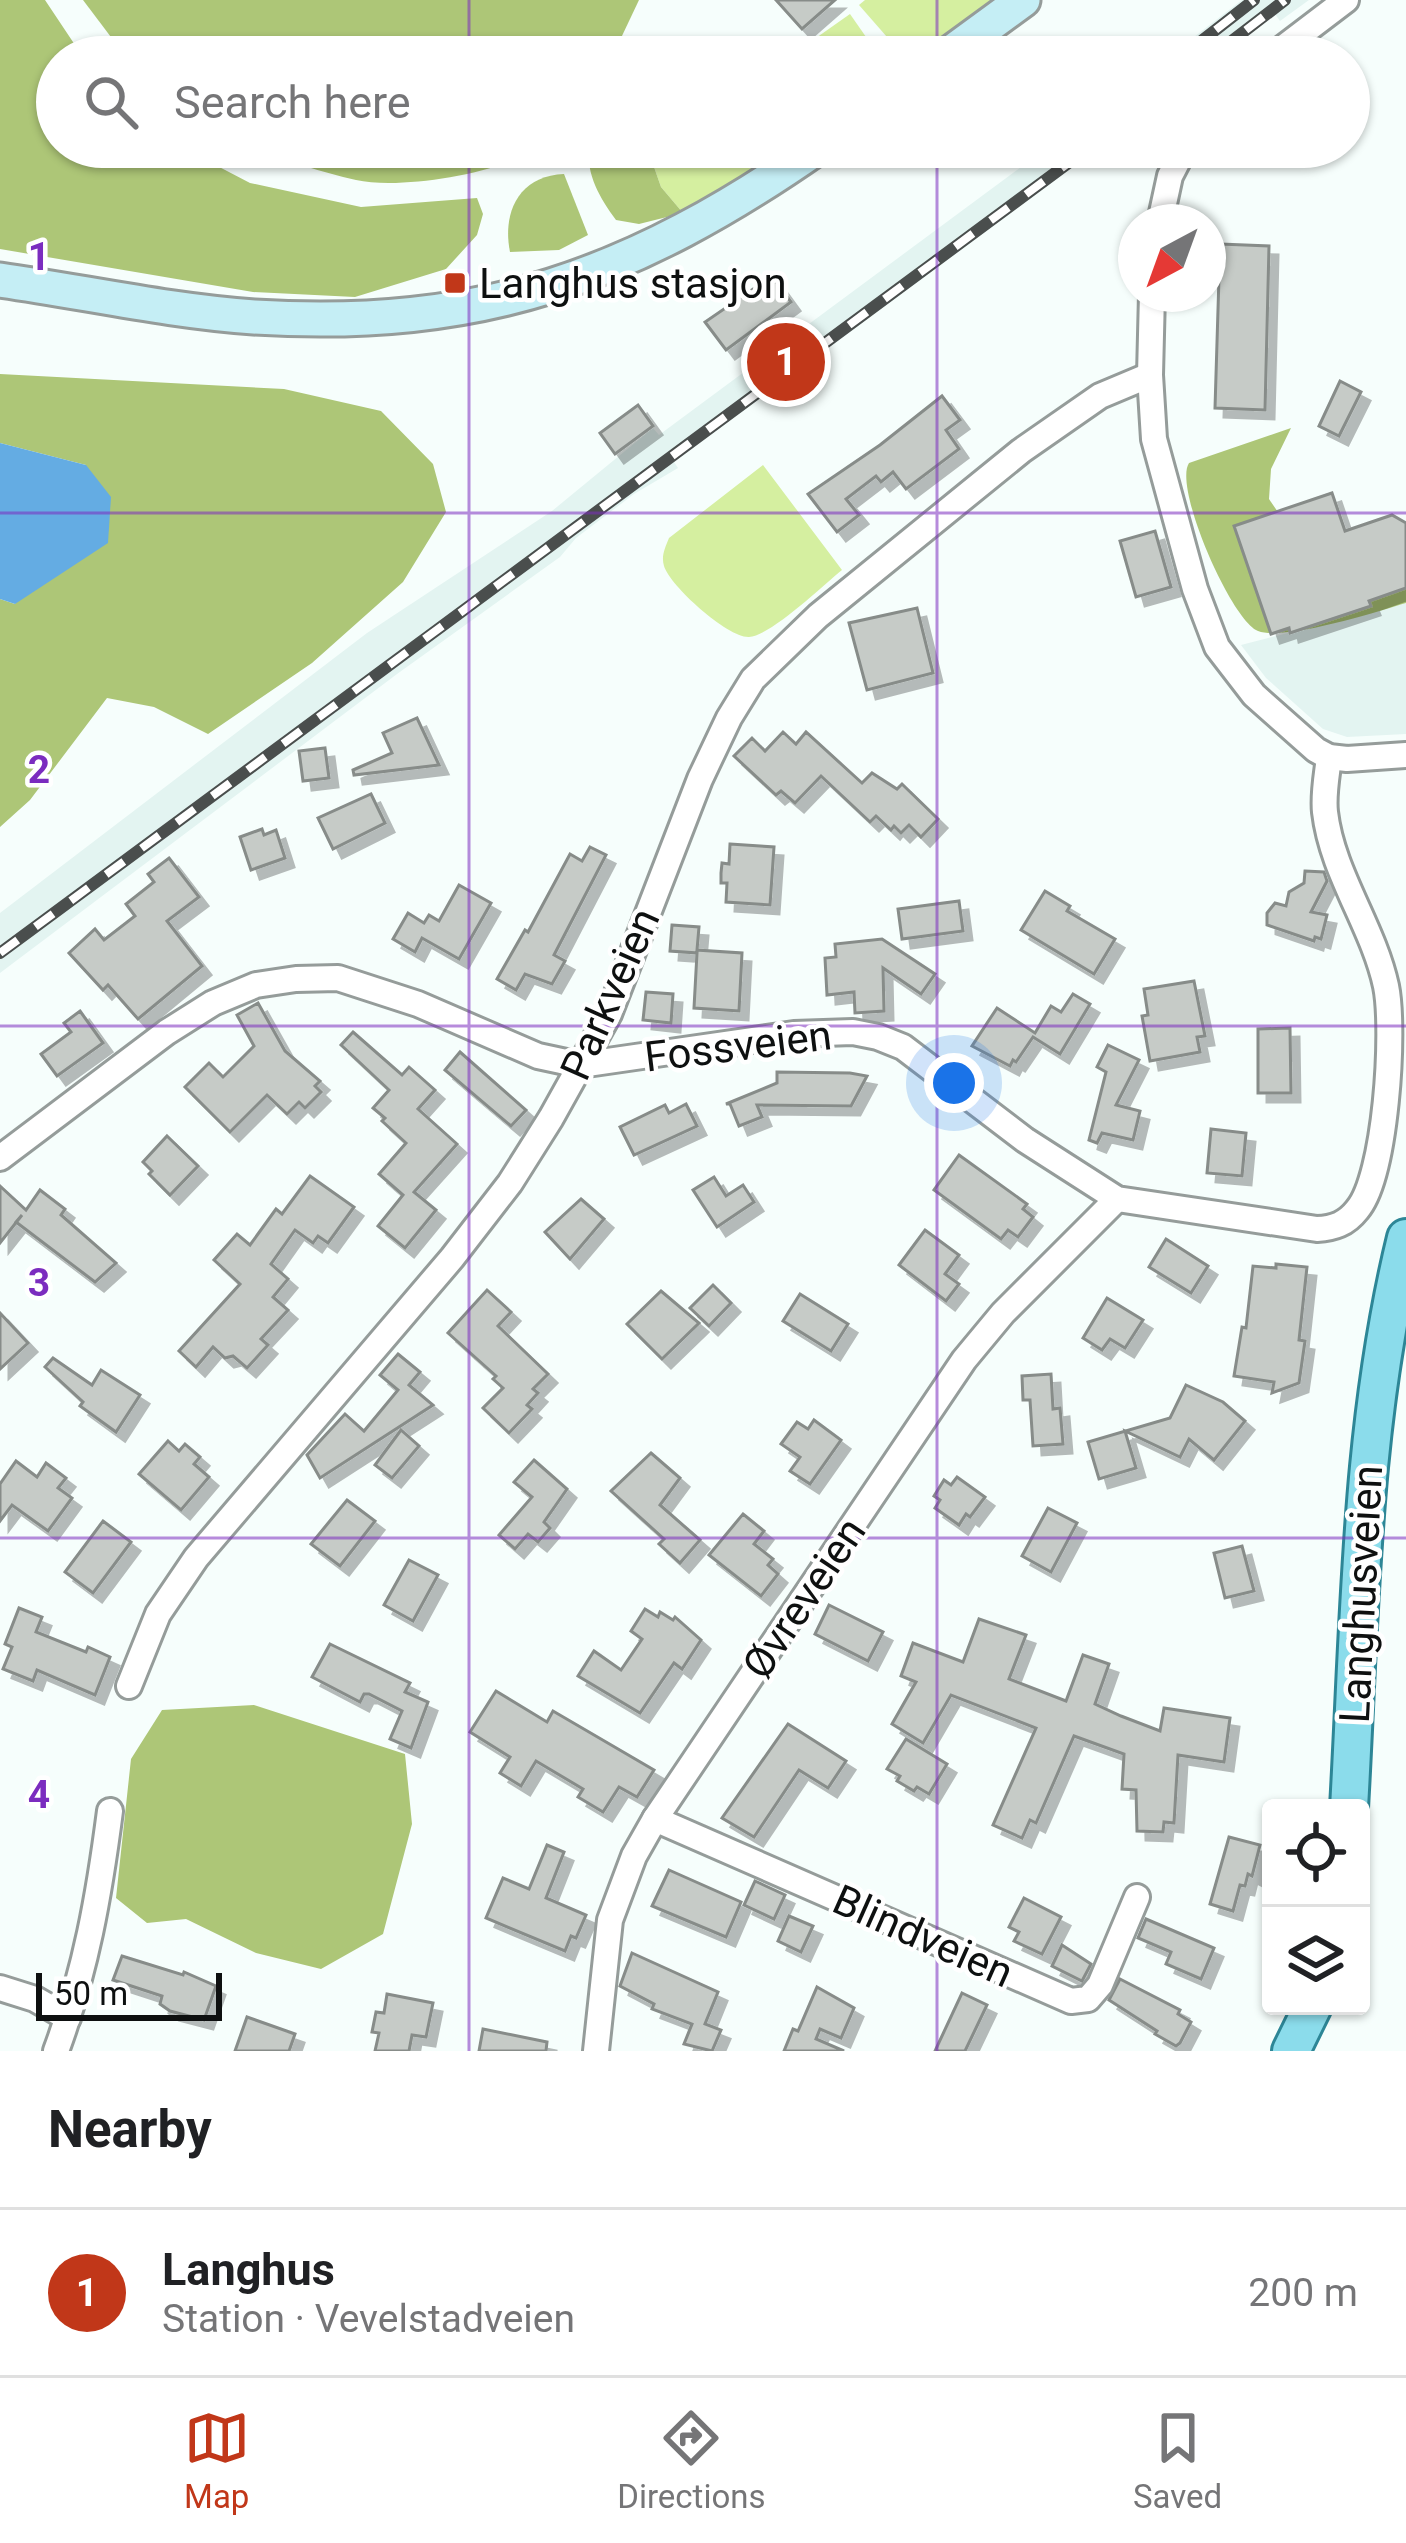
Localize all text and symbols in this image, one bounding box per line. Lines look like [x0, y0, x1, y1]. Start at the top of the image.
search box [36, 36, 1370, 168]
icon: search [78, 69, 144, 135]
text: Search here [174, 76, 411, 129]
north arrow [1118, 204, 1226, 312]
text: 1 [28, 234, 50, 280]
place label: Langhus stasjon [479, 259, 787, 308]
marker: Langhus stasjon [442, 270, 468, 296]
pin: 1 [747, 317, 825, 407]
text: 2 [28, 747, 50, 793]
street label: Parkveien [550, 901, 670, 1087]
street label: Fossveien [642, 1010, 834, 1082]
your location [924, 1053, 984, 1113]
text: 3 [28, 1260, 50, 1306]
street label: Langhusveien [1330, 1464, 1392, 1724]
street label: Øvreveien [732, 1508, 876, 1688]
text: 4 [28, 1772, 50, 1818]
map controls [1262, 1799, 1370, 2015]
button: locate [1262, 1799, 1370, 1907]
street label: Blindveien [826, 1875, 1020, 1997]
button: layers [1262, 1907, 1370, 2015]
scale bar [36, 1967, 222, 2020]
text: 50 m [54, 1974, 128, 2013]
text: Nearby [48, 2100, 212, 2159]
text: Langhus [162, 2243, 335, 2296]
text: 1 [76, 2270, 98, 2316]
text: 200 m [1248, 2270, 1358, 2316]
text: Station · Vevelstadveien [162, 2296, 575, 2342]
tab: Map [184, 2405, 250, 2516]
tab: Directions [617, 2405, 766, 2516]
tab: Saved [1133, 2405, 1222, 2516]

